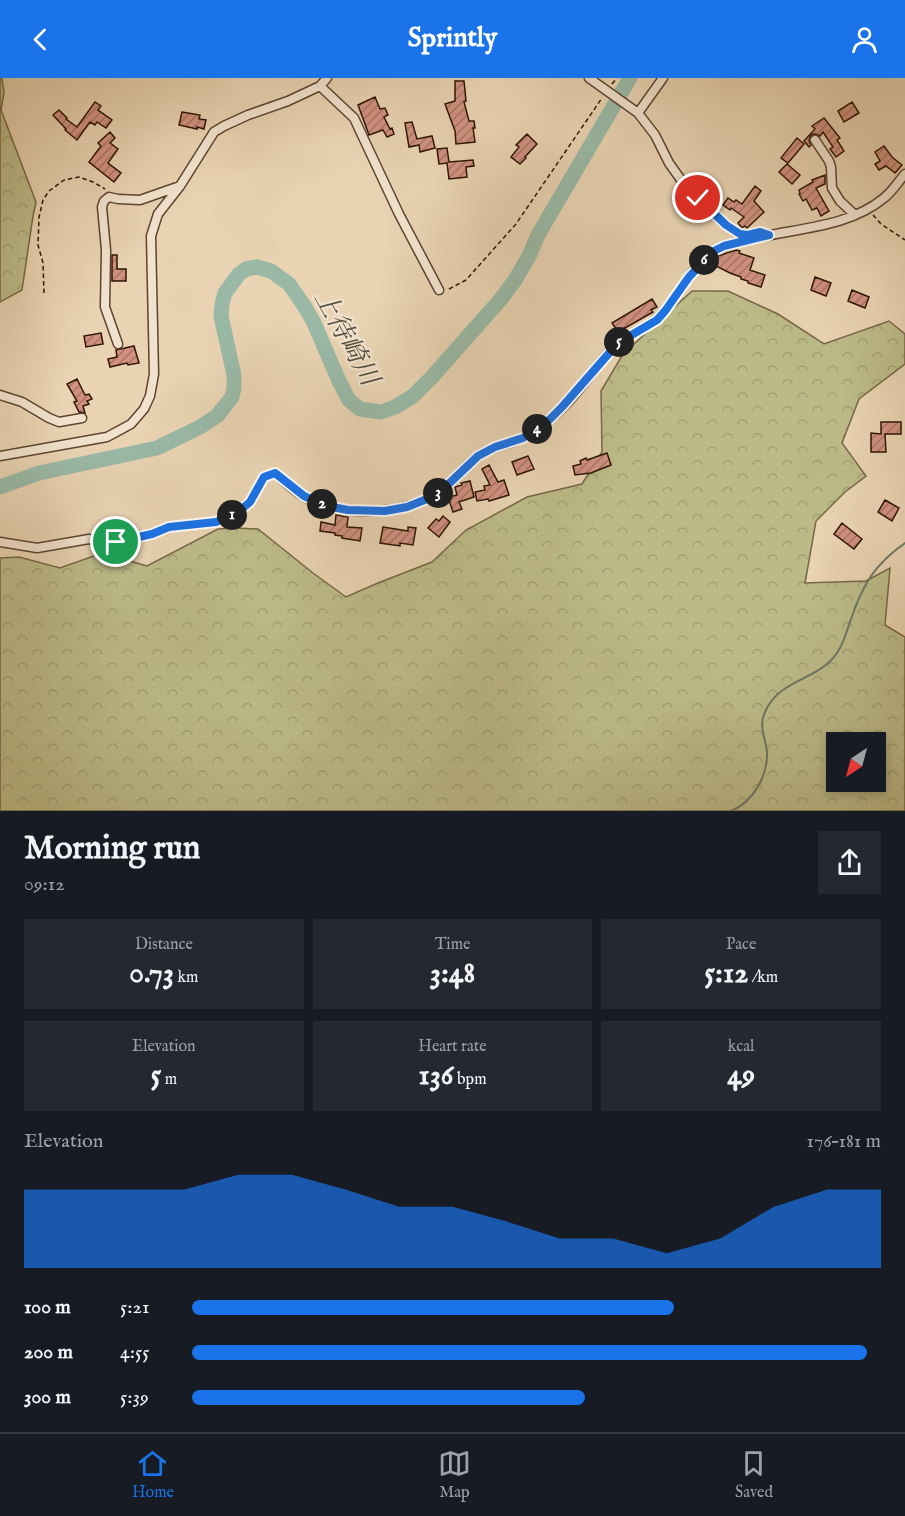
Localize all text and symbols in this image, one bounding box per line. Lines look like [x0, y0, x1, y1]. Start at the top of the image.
text: Sprintly [408, 22, 497, 56]
icon: back [24, 23, 57, 56]
icon: person [848, 23, 881, 56]
pin [672, 172, 723, 223]
icon: check [681, 181, 714, 214]
pin: 6 [689, 245, 719, 275]
text: 6 [701, 250, 707, 270]
water label: 上待崎川 [306, 285, 387, 394]
pin: 5 [604, 327, 634, 357]
text: 5 [616, 332, 622, 352]
pin: 4 [522, 414, 552, 444]
text: 4 [533, 419, 541, 439]
pin: 3 [423, 478, 453, 508]
text: 3 [435, 483, 441, 503]
pin: 2 [307, 489, 337, 519]
text: 2 [318, 494, 326, 514]
pin: 1 [217, 500, 247, 530]
text: 1 [229, 505, 235, 525]
pin [90, 516, 141, 567]
icon: arrive [99, 525, 132, 558]
north arrow [826, 732, 886, 792]
map controls [826, 732, 886, 792]
text: Morning run [24, 828, 200, 870]
button: share [818, 831, 881, 894]
text: 09:12 [24, 872, 65, 897]
text: Distance [135, 935, 193, 955]
text: Time [435, 935, 470, 955]
text: Pace [726, 935, 756, 955]
text: 0.73 [129, 955, 174, 993]
text: 3:48 [430, 955, 475, 993]
text: 5:12 [704, 955, 748, 993]
text: km [174, 968, 198, 988]
text: /km [748, 968, 778, 988]
text: Elevation [132, 1037, 196, 1057]
text: Heart rate [418, 1037, 487, 1057]
text: kcal [728, 1037, 754, 1057]
text: 5 [150, 1057, 161, 1095]
text: 136 [418, 1057, 454, 1095]
text: 49 [727, 1057, 755, 1095]
text: m [161, 1070, 177, 1090]
text: bpm [454, 1070, 487, 1090]
text: Elevation [24, 1129, 103, 1154]
text: 176–181 m [807, 1129, 881, 1154]
text: 100 m [24, 1295, 71, 1320]
text: 5:21 [120, 1295, 149, 1320]
text: 200 m [24, 1340, 73, 1365]
text: 4:55 [120, 1340, 150, 1365]
text: 300 m [24, 1385, 71, 1410]
text: 5:39 [120, 1385, 149, 1410]
tab: Home [132, 1447, 174, 1503]
tab: Map [438, 1447, 471, 1503]
tab: Saved [735, 1447, 773, 1503]

